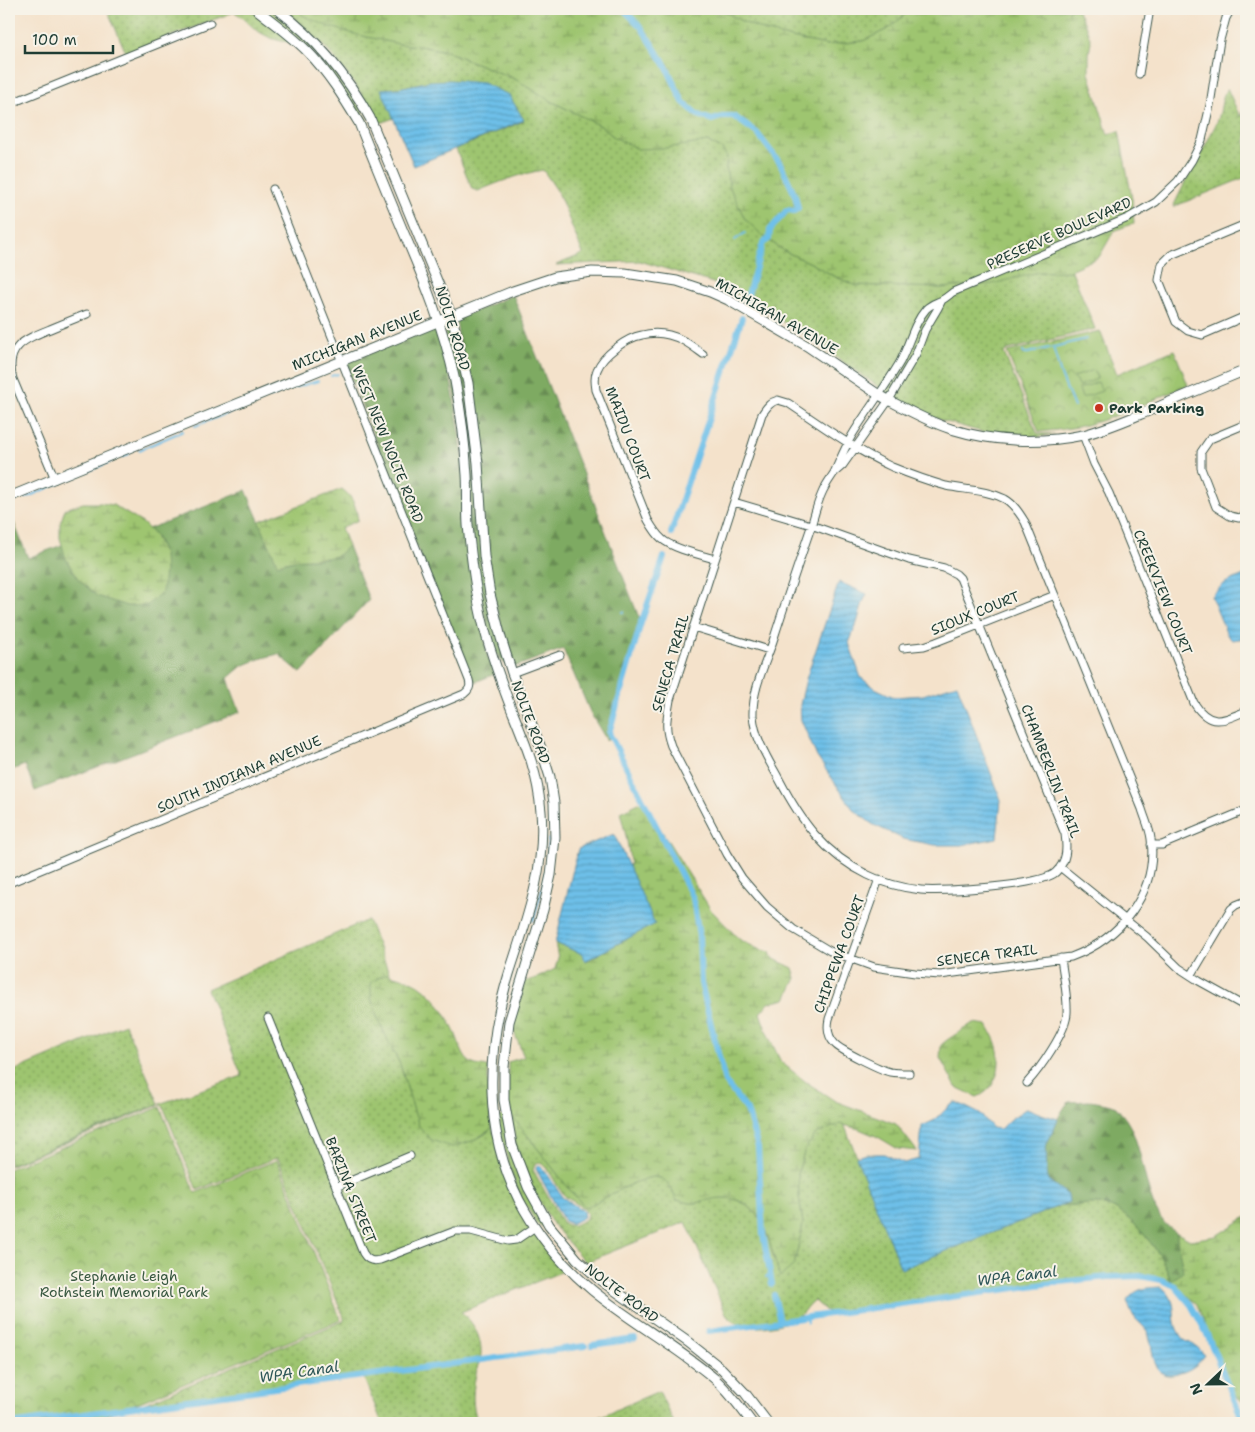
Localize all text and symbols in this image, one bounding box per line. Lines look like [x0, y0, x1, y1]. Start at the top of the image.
scale bar [25, 22, 112, 54]
text: 100 m [32, 30, 77, 50]
street label: PRESERVE BOULEVARD [984, 193, 1134, 273]
street label: MICHIGAN AVENUE [712, 274, 842, 359]
street label: NOLTE ROAD [432, 284, 474, 372]
street label: MICHIGAN AVENUE [289, 306, 425, 374]
street label: WEST NEW NOLTE ROAD [348, 363, 428, 525]
street label: MAIDU COURT [602, 384, 655, 484]
place label: Park Parking [1109, 399, 1204, 417]
marker: Park Parking [1093, 402, 1105, 414]
street label: CREEKVIEW COURT [1130, 527, 1196, 658]
street label: SIOUX COURT [928, 587, 1022, 639]
street label: SENECA TRAIL [647, 612, 693, 714]
street label: NOLTE ROAD [508, 678, 554, 766]
street label: CHAMBERLIN TRAIL [1017, 702, 1085, 841]
street label: SOUTH INDIANA AVENUE [154, 731, 324, 817]
street label: CHIPPEWA COURT [809, 892, 869, 1016]
street label: SENECA TRAIL [936, 940, 1039, 970]
street label: BARINA STREET [322, 1134, 381, 1246]
street label: NOLTE ROAD [582, 1260, 662, 1326]
water label: WPA Canal [976, 1261, 1058, 1291]
park label: Stephanie Leigh Rothstein Memorial Park [40, 1267, 208, 1301]
water label: WPA Canal [258, 1356, 340, 1387]
north arrow [1182, 1360, 1232, 1410]
text: N [1186, 1380, 1206, 1397]

